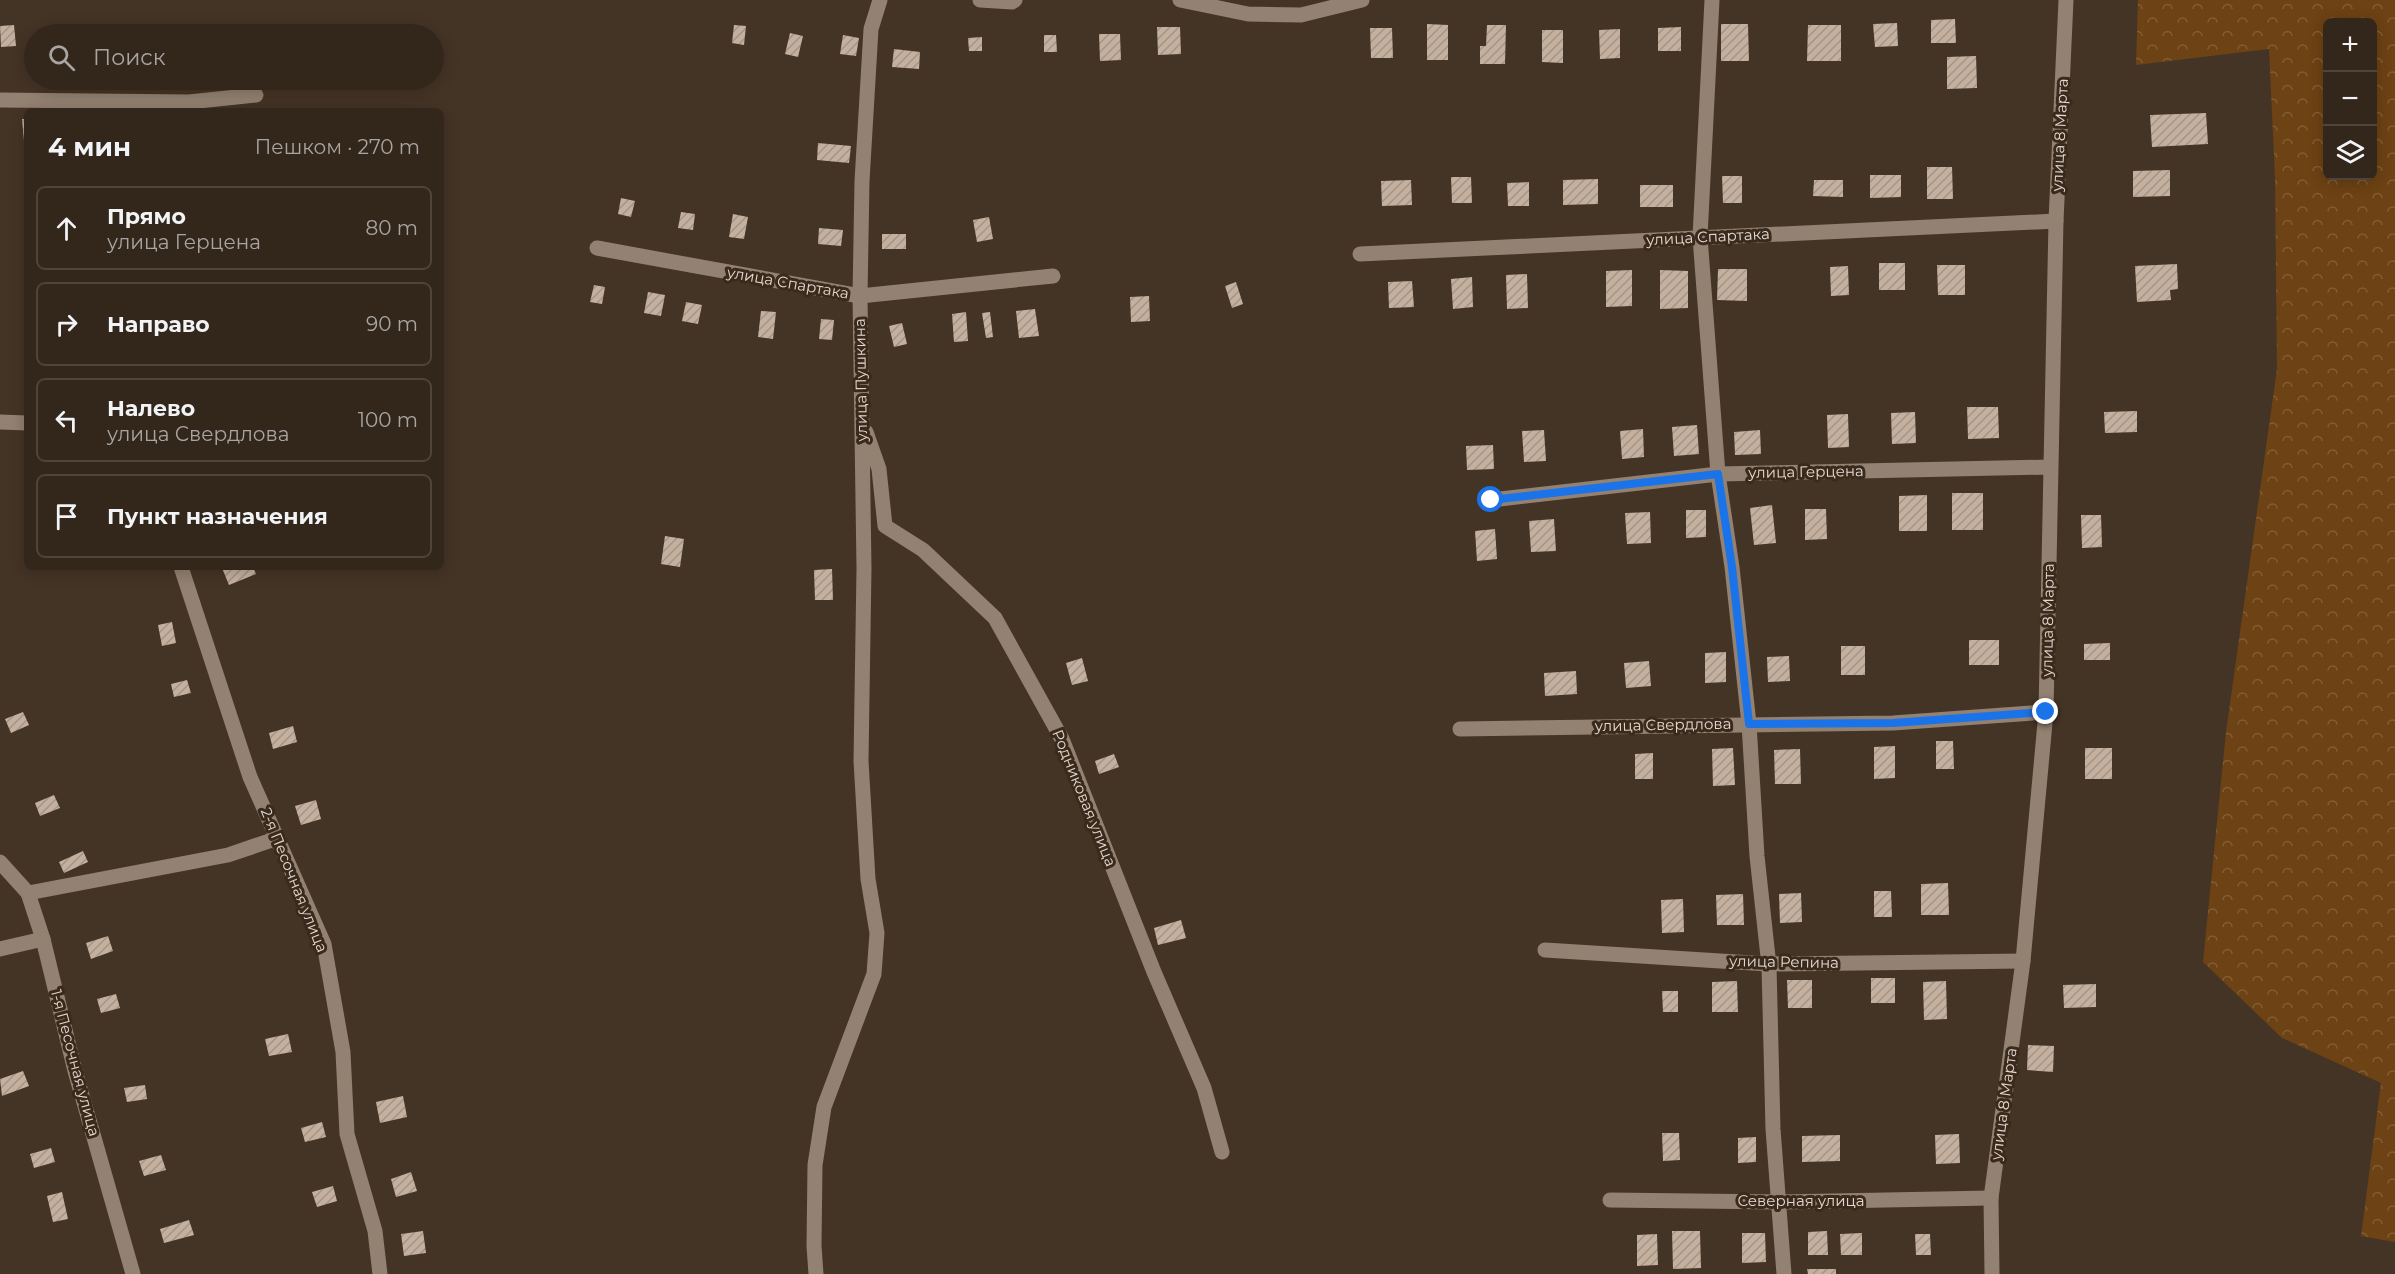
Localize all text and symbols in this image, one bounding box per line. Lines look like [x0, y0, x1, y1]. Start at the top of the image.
map controls [2323, 18, 2377, 180]
button: + [2323, 18, 2377, 72]
search box [24, 24, 444, 90]
icon: search [45, 41, 78, 74]
text: Поиск [93, 44, 165, 71]
button: − [2323, 72, 2377, 126]
street label: улица 8 Марта [2047, 78, 2072, 193]
button: layers [2323, 126, 2377, 180]
text: 4 мин [48, 131, 131, 163]
text: Пешком · 270 m [255, 135, 420, 159]
text: Прямо [107, 203, 186, 230]
icon: ahead [50, 212, 83, 245]
text: 80 m [366, 216, 418, 240]
street label: улица Спартака [1645, 224, 1770, 249]
text: улица Герцена [107, 230, 261, 254]
street label: улица Спартака [725, 262, 851, 303]
icon: right [50, 308, 83, 341]
text: Направо [107, 311, 210, 338]
text: 90 m [366, 312, 418, 336]
street label: улица Пушкина [850, 318, 871, 443]
text: Налево [107, 395, 195, 422]
icon: left [50, 404, 83, 437]
text: 100 m [358, 408, 418, 432]
text: улица Свердлова [107, 422, 289, 446]
street label: улица Герцена [1747, 461, 1864, 482]
route start [1477, 486, 1503, 512]
icon: arrive [50, 500, 83, 533]
text: Пункт назначения [107, 503, 328, 530]
street label: улица 8 Марта [2037, 563, 2058, 678]
route end [2032, 698, 2058, 724]
street label: улица Свердлова [1593, 714, 1732, 735]
street label: Родниковая улица [1048, 727, 1121, 869]
street label: 2-я Песочная улица [257, 805, 332, 955]
street label: улица Репина [1728, 951, 1839, 972]
street label: 1-я Песочная улица [47, 987, 104, 1138]
street label: улица 8 Марта [1986, 1047, 2021, 1162]
street label: Северная улица [1737, 1191, 1865, 1210]

